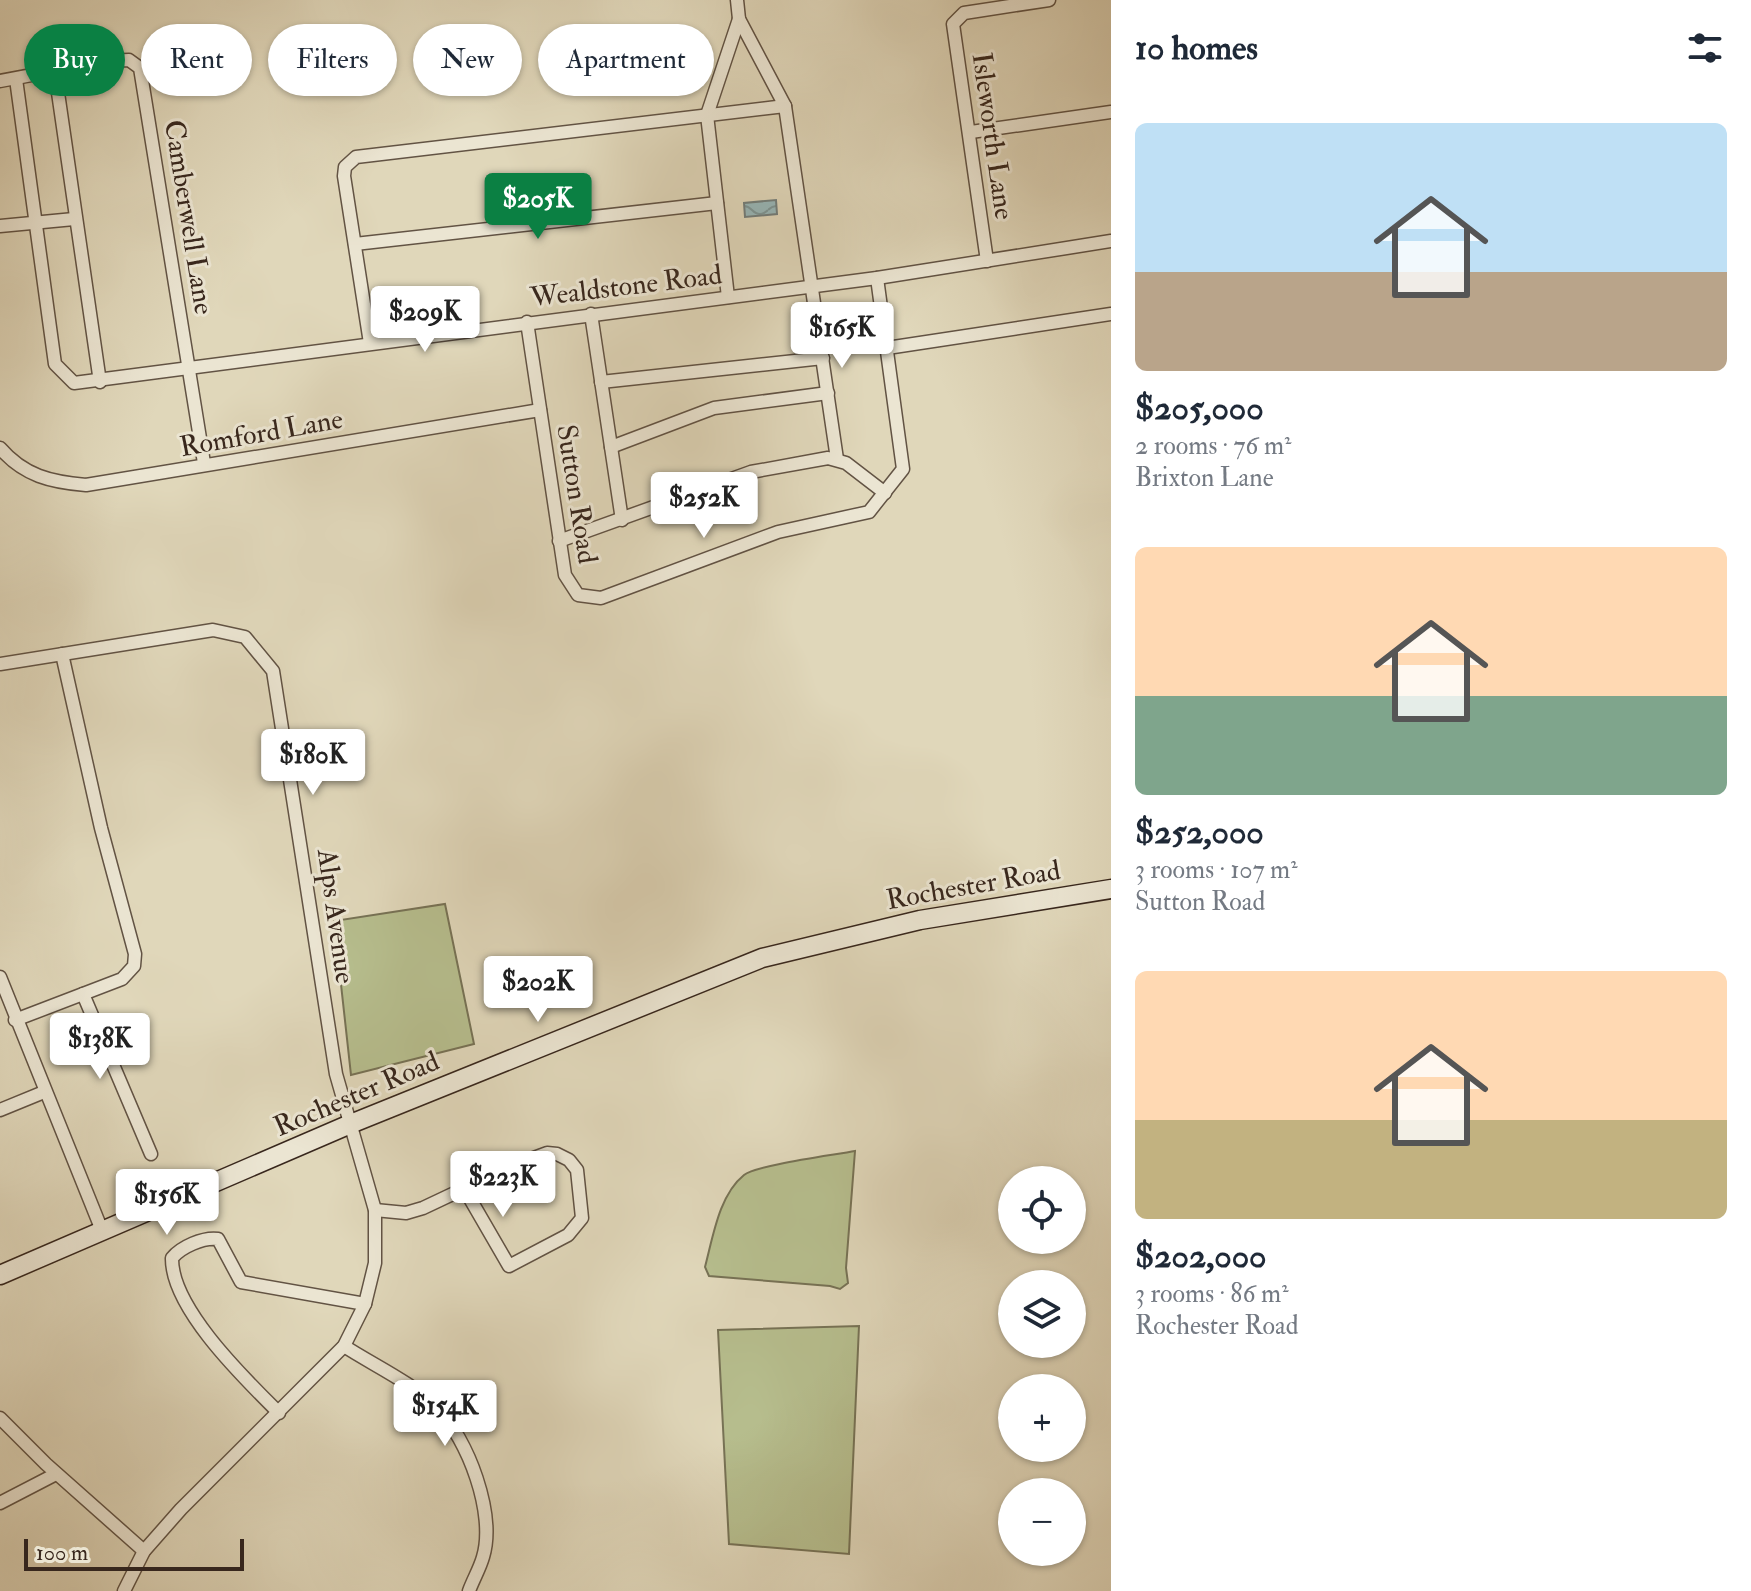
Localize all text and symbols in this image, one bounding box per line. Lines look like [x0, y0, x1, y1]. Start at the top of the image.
chip: Buy [24, 24, 125, 96]
chip: Rent [141, 24, 252, 96]
chip: Filters [268, 24, 397, 96]
chip: New [413, 24, 522, 96]
chip: Apartment [538, 24, 714, 96]
icon: filters [1683, 26, 1727, 70]
text: 10 homes [1135, 27, 1258, 70]
street label: Isleworth Lane [963, 50, 1022, 222]
street label: Camberwell Lane [156, 118, 221, 317]
pin: $205K [482, 173, 594, 241]
icon: home [1359, 175, 1503, 319]
text: $205K [503, 183, 573, 215]
street label: Wealdstone Road [527, 257, 724, 316]
pin: $209K [369, 286, 481, 354]
text: $209K [389, 296, 461, 328]
pin: $165K [786, 302, 898, 370]
text: $165K [809, 312, 875, 344]
text: $205,000 [1135, 387, 1264, 430]
street label: Romford Lane [177, 402, 346, 465]
street label: Sutton Road [548, 422, 605, 566]
text: 2 rooms · 76 m² [1135, 430, 1291, 462]
text: Brixton Lane [1135, 462, 1274, 494]
pin: $252K [648, 472, 760, 540]
text: $252K [669, 482, 739, 514]
icon: home [1359, 599, 1503, 743]
pin: $180K [257, 729, 369, 797]
text: $180K [279, 739, 347, 771]
text: $252,000 [1135, 811, 1264, 854]
street label: Alps Avenue [309, 846, 362, 986]
street label: Rochester Road [883, 853, 1063, 918]
text: 3 rooms · 107 m² [1135, 854, 1298, 886]
text: Sutton Road [1135, 886, 1265, 918]
pin: $202K [482, 956, 594, 1024]
text: $202K [502, 966, 574, 998]
pin: $138K [44, 1013, 156, 1081]
text: $138K [68, 1023, 132, 1055]
icon: home [1359, 1023, 1503, 1167]
street label: Rochester Road [269, 1044, 445, 1145]
pin: $223K [447, 1151, 559, 1219]
text: $223K [468, 1161, 538, 1193]
map controls [998, 1166, 1086, 1566]
button: locate [998, 1166, 1086, 1254]
pin: $156K [111, 1169, 223, 1237]
text: $156K [134, 1179, 200, 1211]
text: $202,000 [1135, 1235, 1267, 1278]
button: layers [998, 1270, 1086, 1358]
text: 3 rooms · 86 m² [1135, 1278, 1289, 1310]
text: Rochester Road [1135, 1310, 1299, 1342]
button: + [998, 1374, 1086, 1462]
pin: $154K [389, 1380, 501, 1448]
text: $154K [412, 1390, 478, 1422]
button: − [998, 1478, 1086, 1566]
scale bar [24, 1535, 244, 1571]
text: 100 m [36, 1539, 88, 1567]

